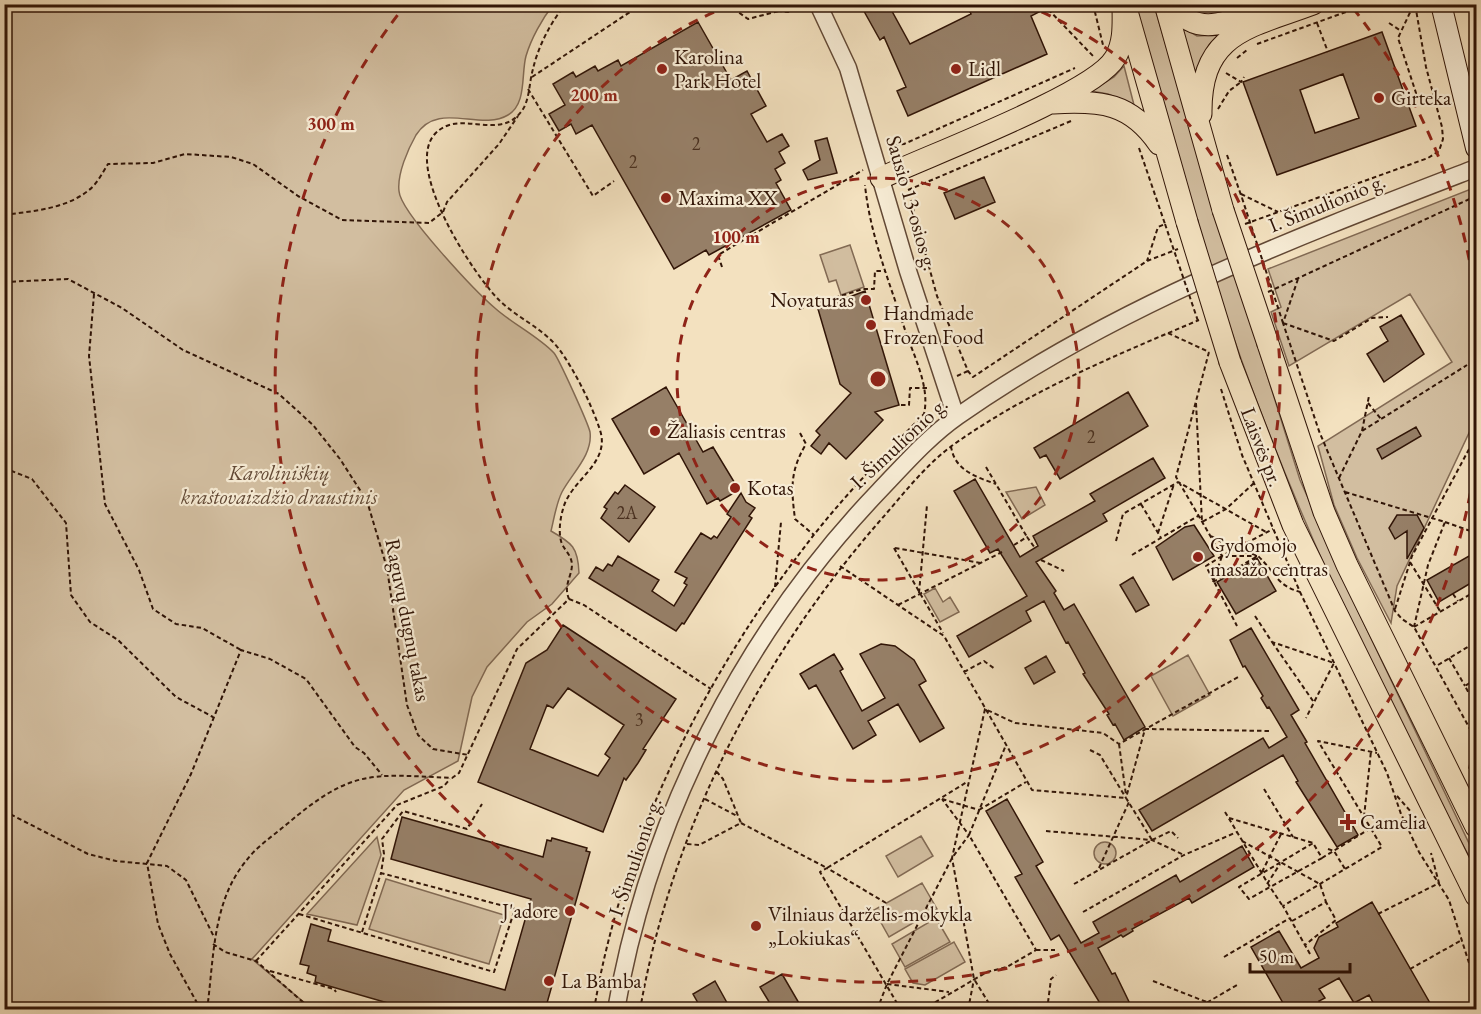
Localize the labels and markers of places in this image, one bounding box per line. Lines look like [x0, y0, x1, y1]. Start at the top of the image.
place label: Karolina Park Hotel [674, 43, 761, 94]
place label: Lidl [968, 55, 1001, 82]
marker: Karolina Park Hotel [655, 62, 669, 76]
marker: Lidl [949, 62, 963, 76]
place label: Girteka [1391, 84, 1452, 111]
marker: Girteka [1372, 91, 1386, 105]
place label: Maxima XX [678, 184, 778, 211]
marker: Maxima XX [659, 191, 673, 205]
place label: Novaturas [770, 286, 854, 313]
marker: Novaturas [859, 293, 873, 307]
place label: Handmade Frozen Food [883, 299, 984, 350]
marker: Handmade Frozen Food [864, 318, 878, 332]
centre of rings [868, 369, 888, 389]
place label: Žaliasis centras [667, 417, 786, 444]
marker: Žaliasis centras [648, 424, 662, 438]
place label: Kotas [747, 474, 794, 501]
marker: Kotas [728, 481, 742, 495]
place label: Gydomojo masažo centras [1210, 531, 1328, 582]
marker: Gydomojo masažo centras [1191, 550, 1205, 564]
place label: Camelia [1360, 808, 1427, 835]
marker: Camelia [1341, 815, 1355, 829]
place label: J'adore [500, 897, 558, 924]
place label: Vilniaus darželis-mokykla „Lokiukas“ [768, 900, 973, 951]
marker: J'adore [563, 904, 577, 918]
marker: Vilniaus darželis-mokykla „Lokiukas“ [749, 919, 763, 933]
place label: La Bamba [561, 967, 642, 994]
marker: La Bamba [542, 974, 556, 988]

